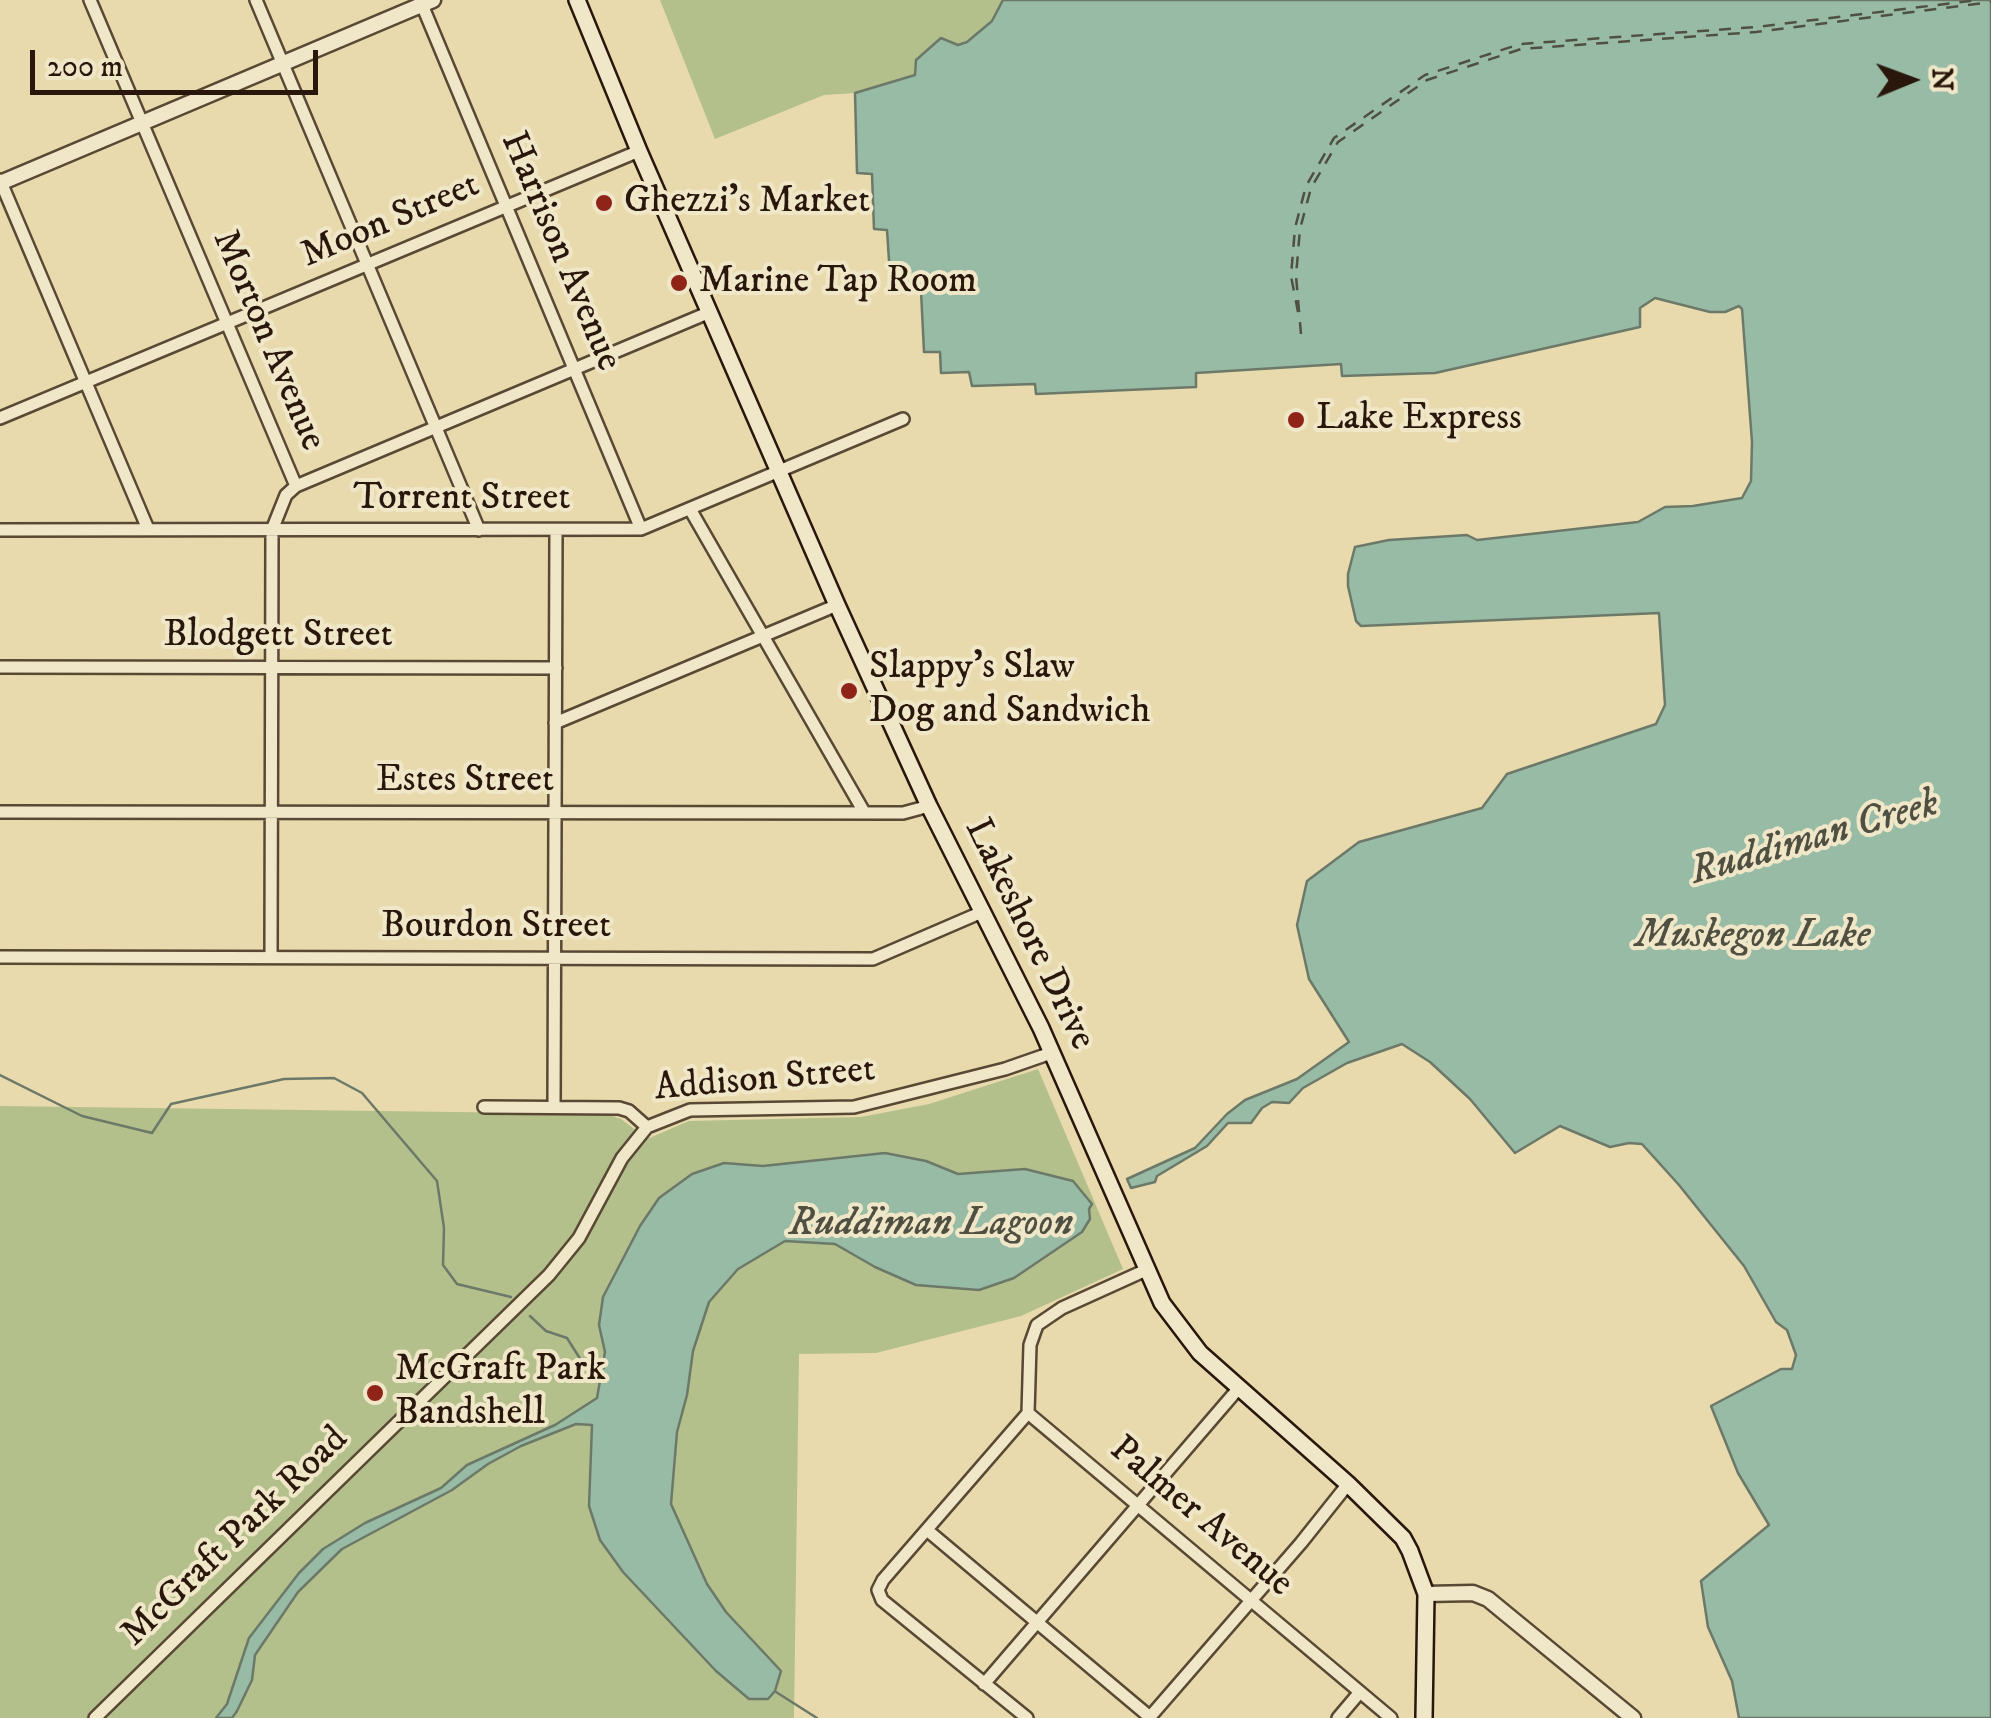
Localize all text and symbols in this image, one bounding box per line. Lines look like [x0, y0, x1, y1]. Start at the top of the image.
scale bar [35, 30, 322, 92]
north arrow [1861, 30, 1961, 130]
text: 200 m [47, 49, 123, 86]
text: N [1924, 68, 1959, 91]
street label: Harrison Avenue [488, 126, 630, 378]
street label: Moon Street [295, 164, 487, 280]
place label: Ghezzi’s Market [624, 180, 870, 226]
marker: Ghezzi’s Market [593, 192, 615, 214]
street label: Morton Avenue [200, 224, 334, 458]
place label: Marine Tap Room [699, 260, 977, 306]
marker: Marine Tap Room [668, 272, 690, 294]
place label: Lake Express [1316, 397, 1522, 443]
marker: Lake Express [1285, 409, 1307, 431]
street label: Torrent Street [354, 477, 570, 523]
street label: Blodgett Street [163, 614, 393, 660]
place label: Slappy’s Slaw Dog and Sandwich [869, 646, 1150, 736]
marker: Slappy’s Slaw Dog and Sandwich [838, 680, 860, 702]
street label: Estes Street [376, 759, 554, 805]
water label: Ruddiman Creek [1685, 782, 1945, 898]
street label: Lakeshore Drive [952, 812, 1104, 1058]
street label: Bourdon Street [381, 905, 611, 951]
water label: Muskegon Lake [1636, 914, 1870, 962]
street label: Addison Street [653, 1049, 877, 1113]
water label: Ruddiman Lagoon [789, 1202, 1073, 1250]
place label: McGraft Park Bandshell [395, 1348, 606, 1438]
marker: McGraft Park Bandshell [364, 1382, 386, 1404]
street label: McGraft Park Road [113, 1418, 359, 1658]
street label: Palmer Avenue [1099, 1428, 1301, 1608]

